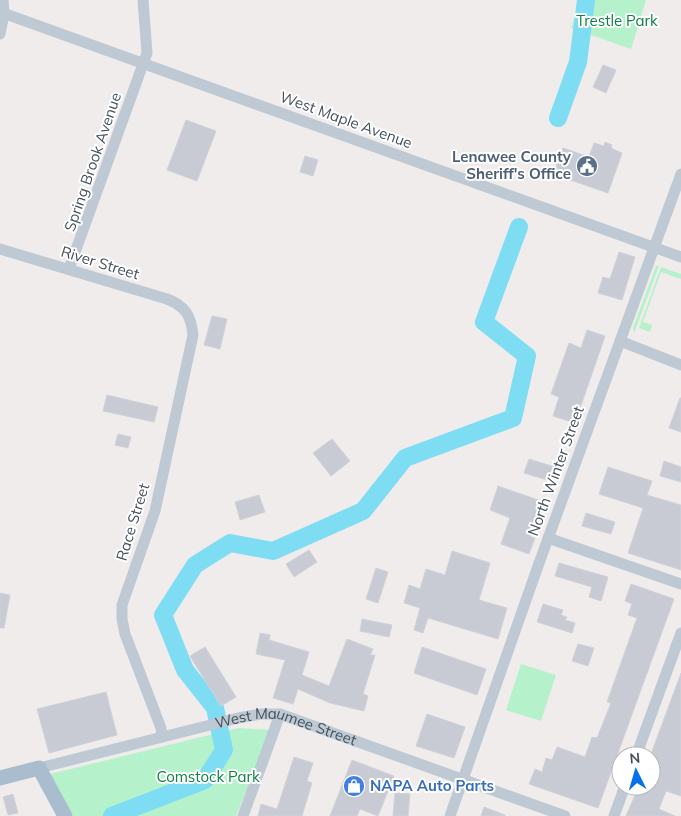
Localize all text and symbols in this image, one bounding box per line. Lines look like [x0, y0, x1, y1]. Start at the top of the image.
park label: Trestle Park [576, 11, 658, 30]
street label: West Maple Avenue [277, 87, 415, 152]
street label: Spring Brook Avenue [60, 90, 125, 234]
place label: Lenawee County Sheriff's Office [452, 147, 572, 183]
public building icon: Lenawee County Sheriff's Office [575, 154, 599, 178]
street label: River Street [59, 242, 142, 283]
street label: North Winter Street [523, 403, 588, 538]
street label: Race Street [112, 481, 153, 563]
street label: West Maumee Street [213, 704, 359, 750]
north arrow [611, 746, 661, 796]
text: N [629, 749, 641, 767]
park label: Comstock Park [156, 767, 260, 786]
shop icon: NAPA Auto Parts [342, 774, 366, 798]
place label: NAPA Auto Parts [370, 776, 494, 795]

